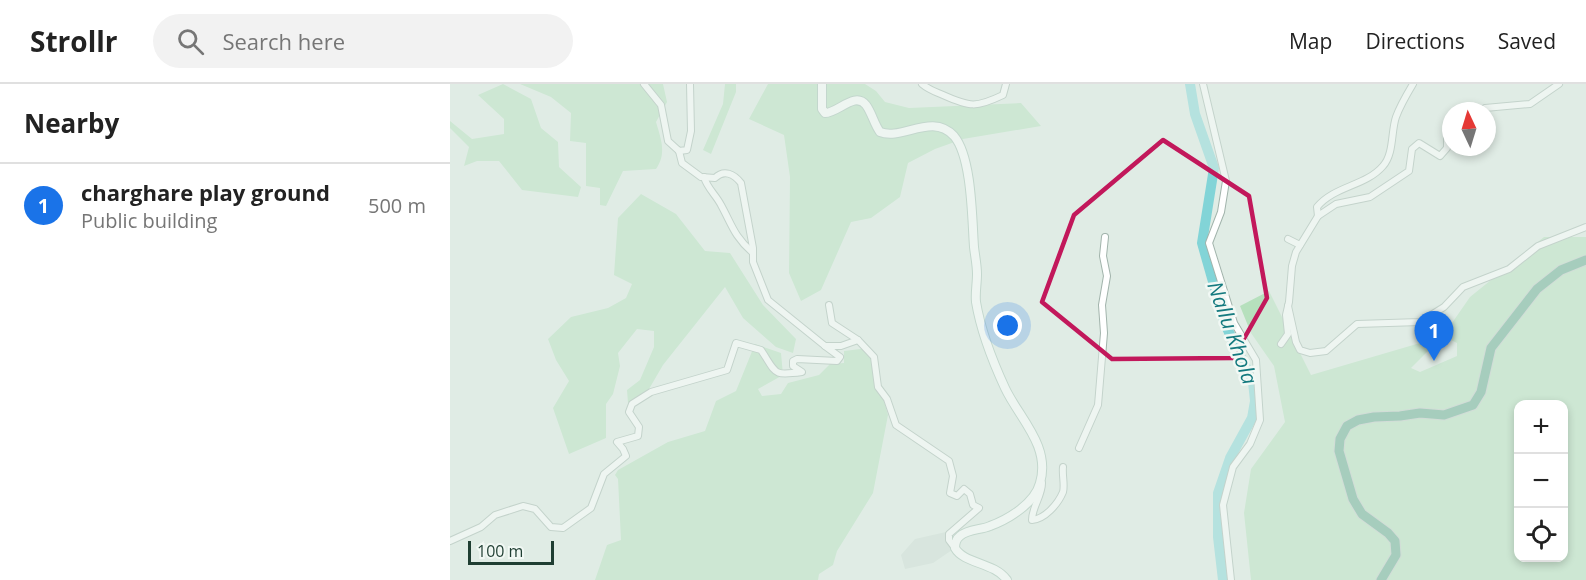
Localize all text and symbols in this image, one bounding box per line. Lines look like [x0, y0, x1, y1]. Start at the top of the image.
search box [153, 14, 573, 68]
text: Strollr [30, 22, 117, 60]
icon: search [174, 25, 207, 58]
text: Search here [222, 26, 345, 56]
text: Map [1289, 27, 1332, 55]
text: Directions [1365, 27, 1465, 55]
text: Saved [1498, 27, 1556, 55]
north arrow [1442, 102, 1496, 156]
text: Nearby [24, 105, 119, 141]
text: charghare play ground [81, 177, 330, 207]
text: 1 [38, 192, 49, 219]
text: 500 m [368, 192, 426, 219]
text: Public building [81, 207, 217, 234]
water label: Nallu Khola [1201, 277, 1265, 388]
your location [993, 311, 1022, 340]
pin: 1 [1414, 312, 1454, 361]
map controls [1514, 400, 1568, 562]
button: + [1514, 400, 1568, 454]
button: − [1514, 454, 1568, 508]
button: locate [1514, 508, 1568, 562]
scale bar [468, 538, 554, 566]
text: 100 m [477, 540, 523, 562]

